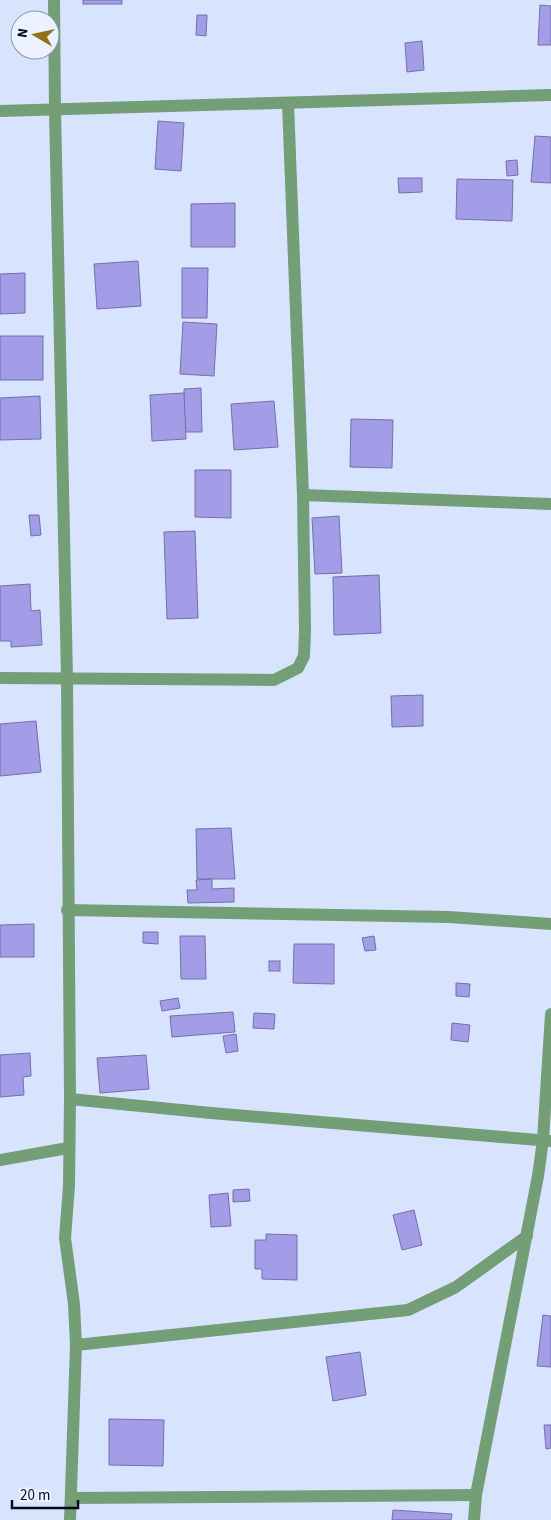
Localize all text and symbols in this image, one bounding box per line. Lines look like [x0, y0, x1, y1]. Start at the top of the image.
north arrow [10, 10, 60, 60]
text: N [13, 27, 34, 39]
scale bar [12, 1478, 79, 1510]
text: 20 m [20, 1485, 50, 1506]

